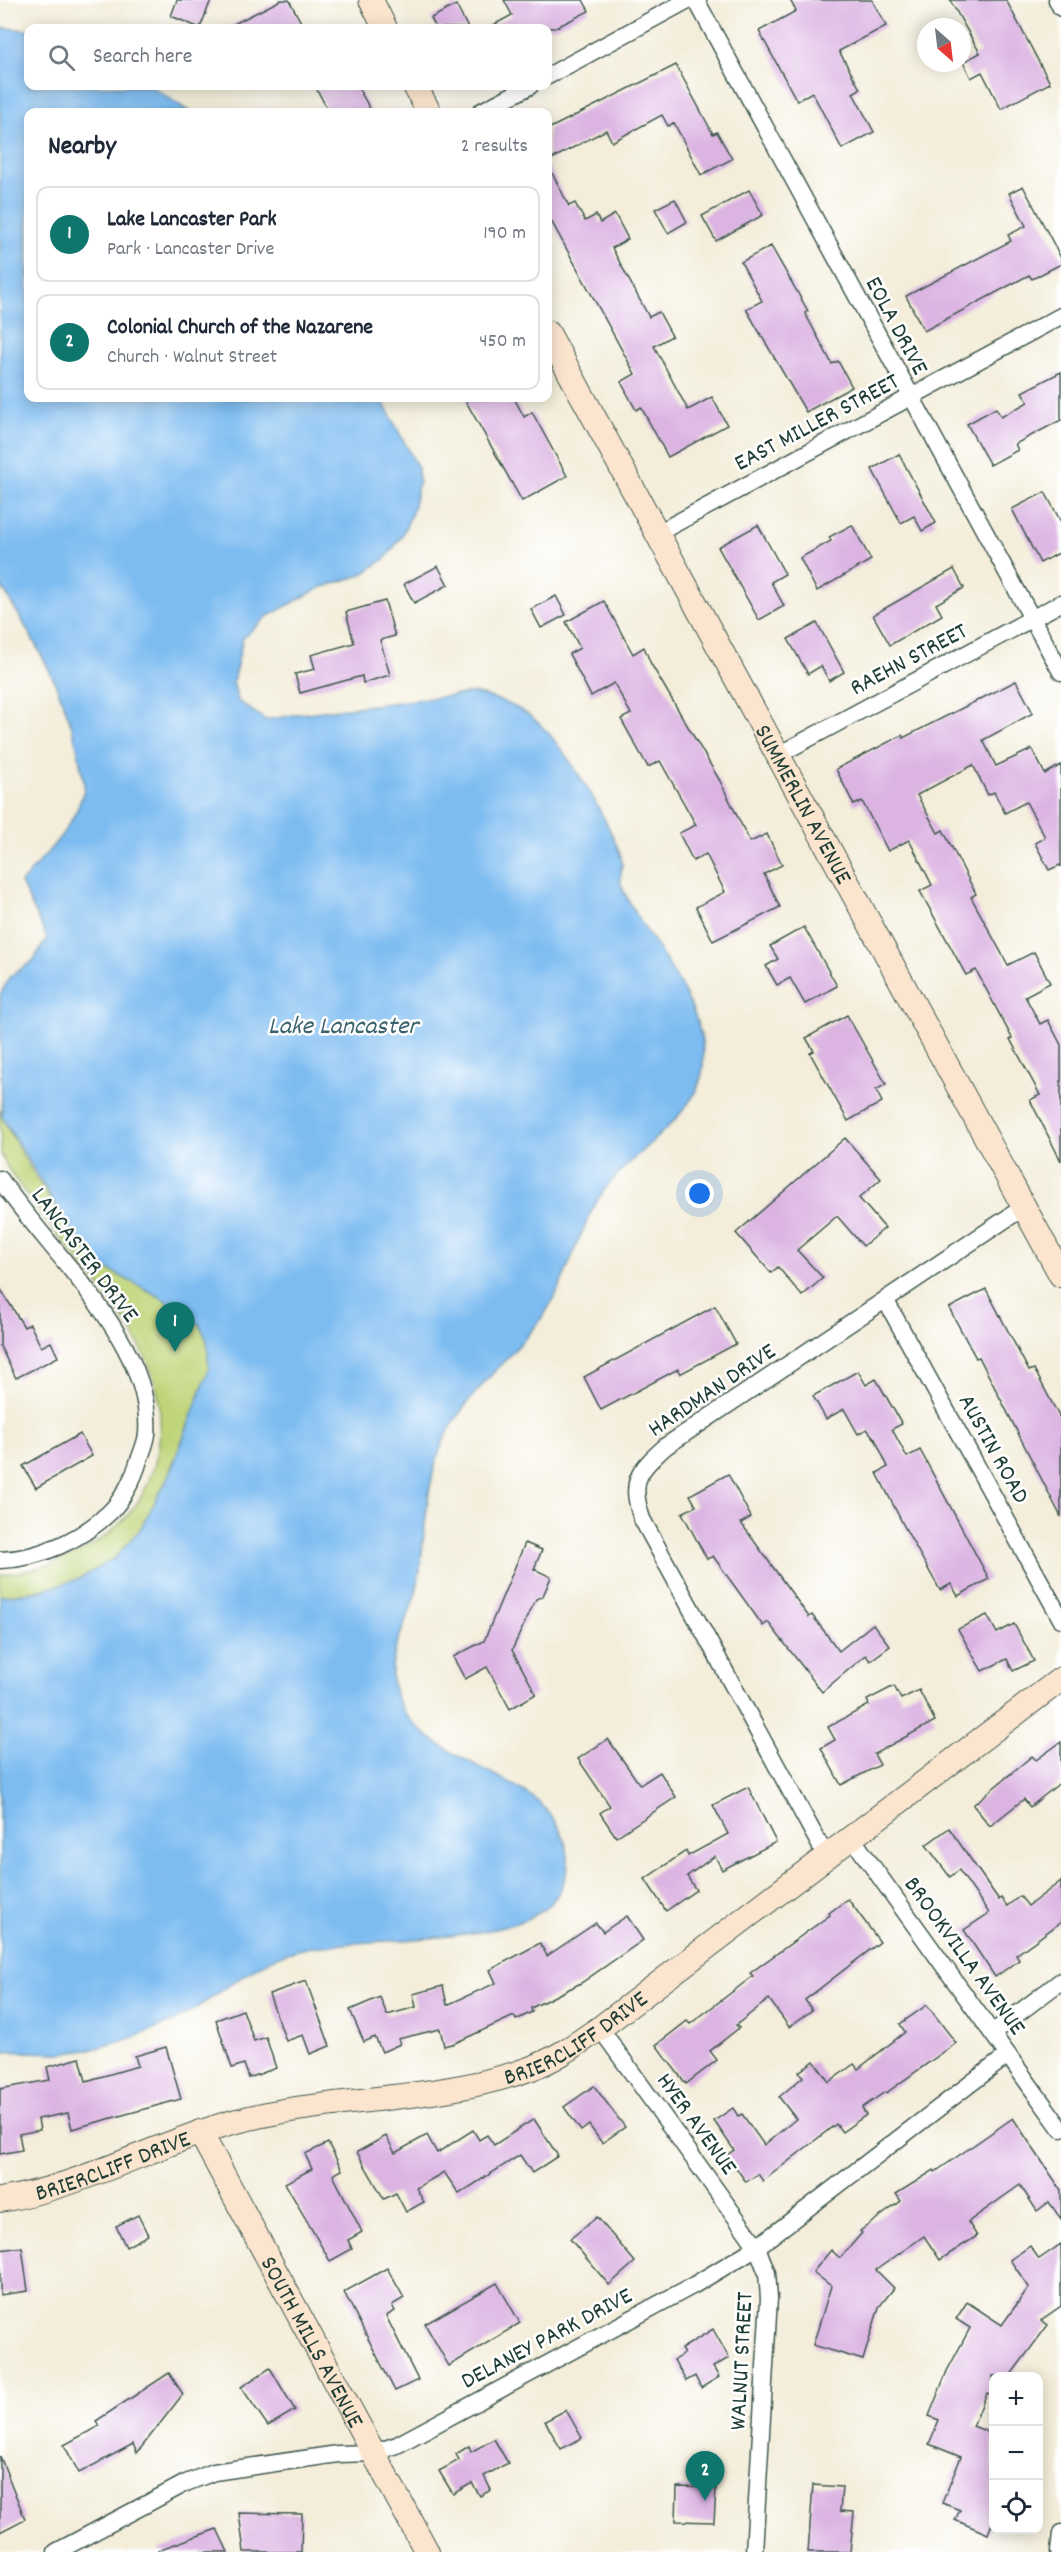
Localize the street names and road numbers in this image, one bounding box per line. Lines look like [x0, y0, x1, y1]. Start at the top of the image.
street label: EOLA DRIVE [855, 271, 936, 382]
street label: EAST MILLER STREET [729, 366, 906, 481]
street label: RAEHN STREET [845, 615, 975, 706]
street label: SUMMERLIN AVENUE [744, 719, 859, 891]
street label: LANCASTER DRIVE [21, 1181, 146, 1331]
street label: HARDMAN DRIVE [642, 1336, 784, 1447]
street label: AUSTIN ROAD [948, 1388, 1036, 1510]
street label: BROOKVILLA AVENUE [894, 1870, 1033, 2043]
street label: BRIERCLIFF DRIVE [500, 1984, 656, 2096]
street label: HYER AVENUE [647, 2067, 744, 2183]
street label: BRIERCLIFF DRIVE [32, 2123, 196, 2212]
street label: SOUTH MILLS AVENUE [250, 2251, 371, 2435]
street label: DELANEY PARK DRIVE [456, 2280, 639, 2399]
street label: WALNUT STREET [722, 2291, 764, 2431]

